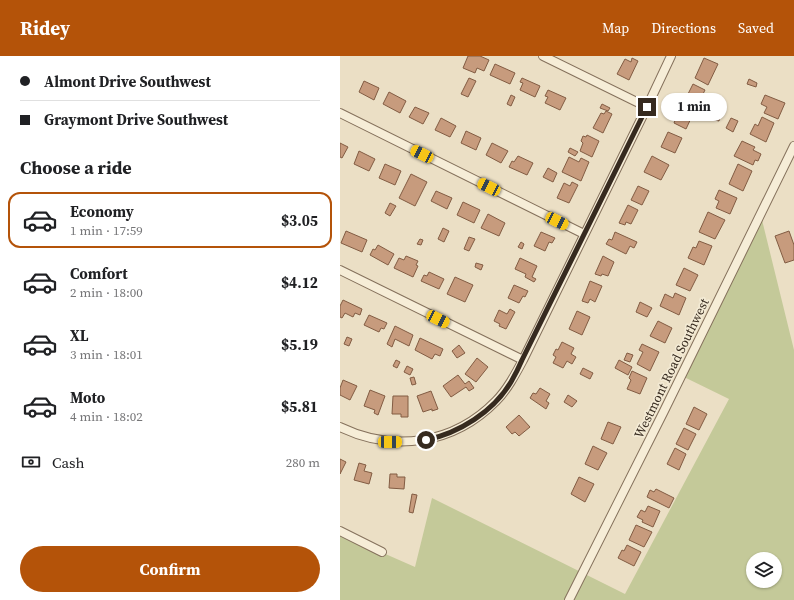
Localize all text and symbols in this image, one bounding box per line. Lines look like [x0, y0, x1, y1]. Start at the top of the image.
text: Ridey [20, 15, 70, 41]
text: Map [602, 18, 629, 38]
text: Directions [651, 18, 716, 38]
text: Saved [738, 18, 774, 38]
text: Almont Drive Southwest [44, 71, 211, 92]
callout: 1 min [661, 93, 727, 121]
route end [638, 98, 656, 116]
text: 1 min [677, 98, 711, 115]
text: Graymont Drive Southwest [44, 109, 228, 130]
car [409, 143, 435, 165]
text: Choose a ride [20, 155, 132, 180]
car [476, 176, 502, 198]
text: Economy [70, 201, 134, 222]
icon: car [22, 202, 58, 238]
text: $3.05 [281, 210, 318, 231]
car [544, 210, 570, 232]
text: 1 min · 17:59 [70, 222, 143, 239]
text: Comfort [70, 263, 128, 284]
icon: car [22, 264, 58, 300]
text: $4.12 [281, 272, 318, 293]
text: 2 min · 18:00 [70, 284, 143, 301]
street label: Westmont Road Southwest [630, 295, 713, 441]
car [425, 308, 451, 330]
text: XL [70, 325, 89, 346]
icon: car [22, 326, 58, 362]
text: $5.19 [281, 334, 318, 355]
text: 3 min · 18:01 [70, 346, 143, 363]
text: Moto [70, 387, 105, 408]
icon: car [22, 388, 58, 424]
text: $5.81 [281, 396, 318, 417]
text: 4 min · 18:02 [70, 408, 143, 425]
route start [417, 431, 435, 449]
car [378, 436, 402, 448]
icon: cash [20, 451, 42, 473]
text: Cash [52, 452, 84, 473]
text: 280 m [286, 454, 320, 471]
button: Confirm [20, 546, 320, 592]
map controls [746, 552, 782, 588]
button: layers [746, 552, 782, 588]

